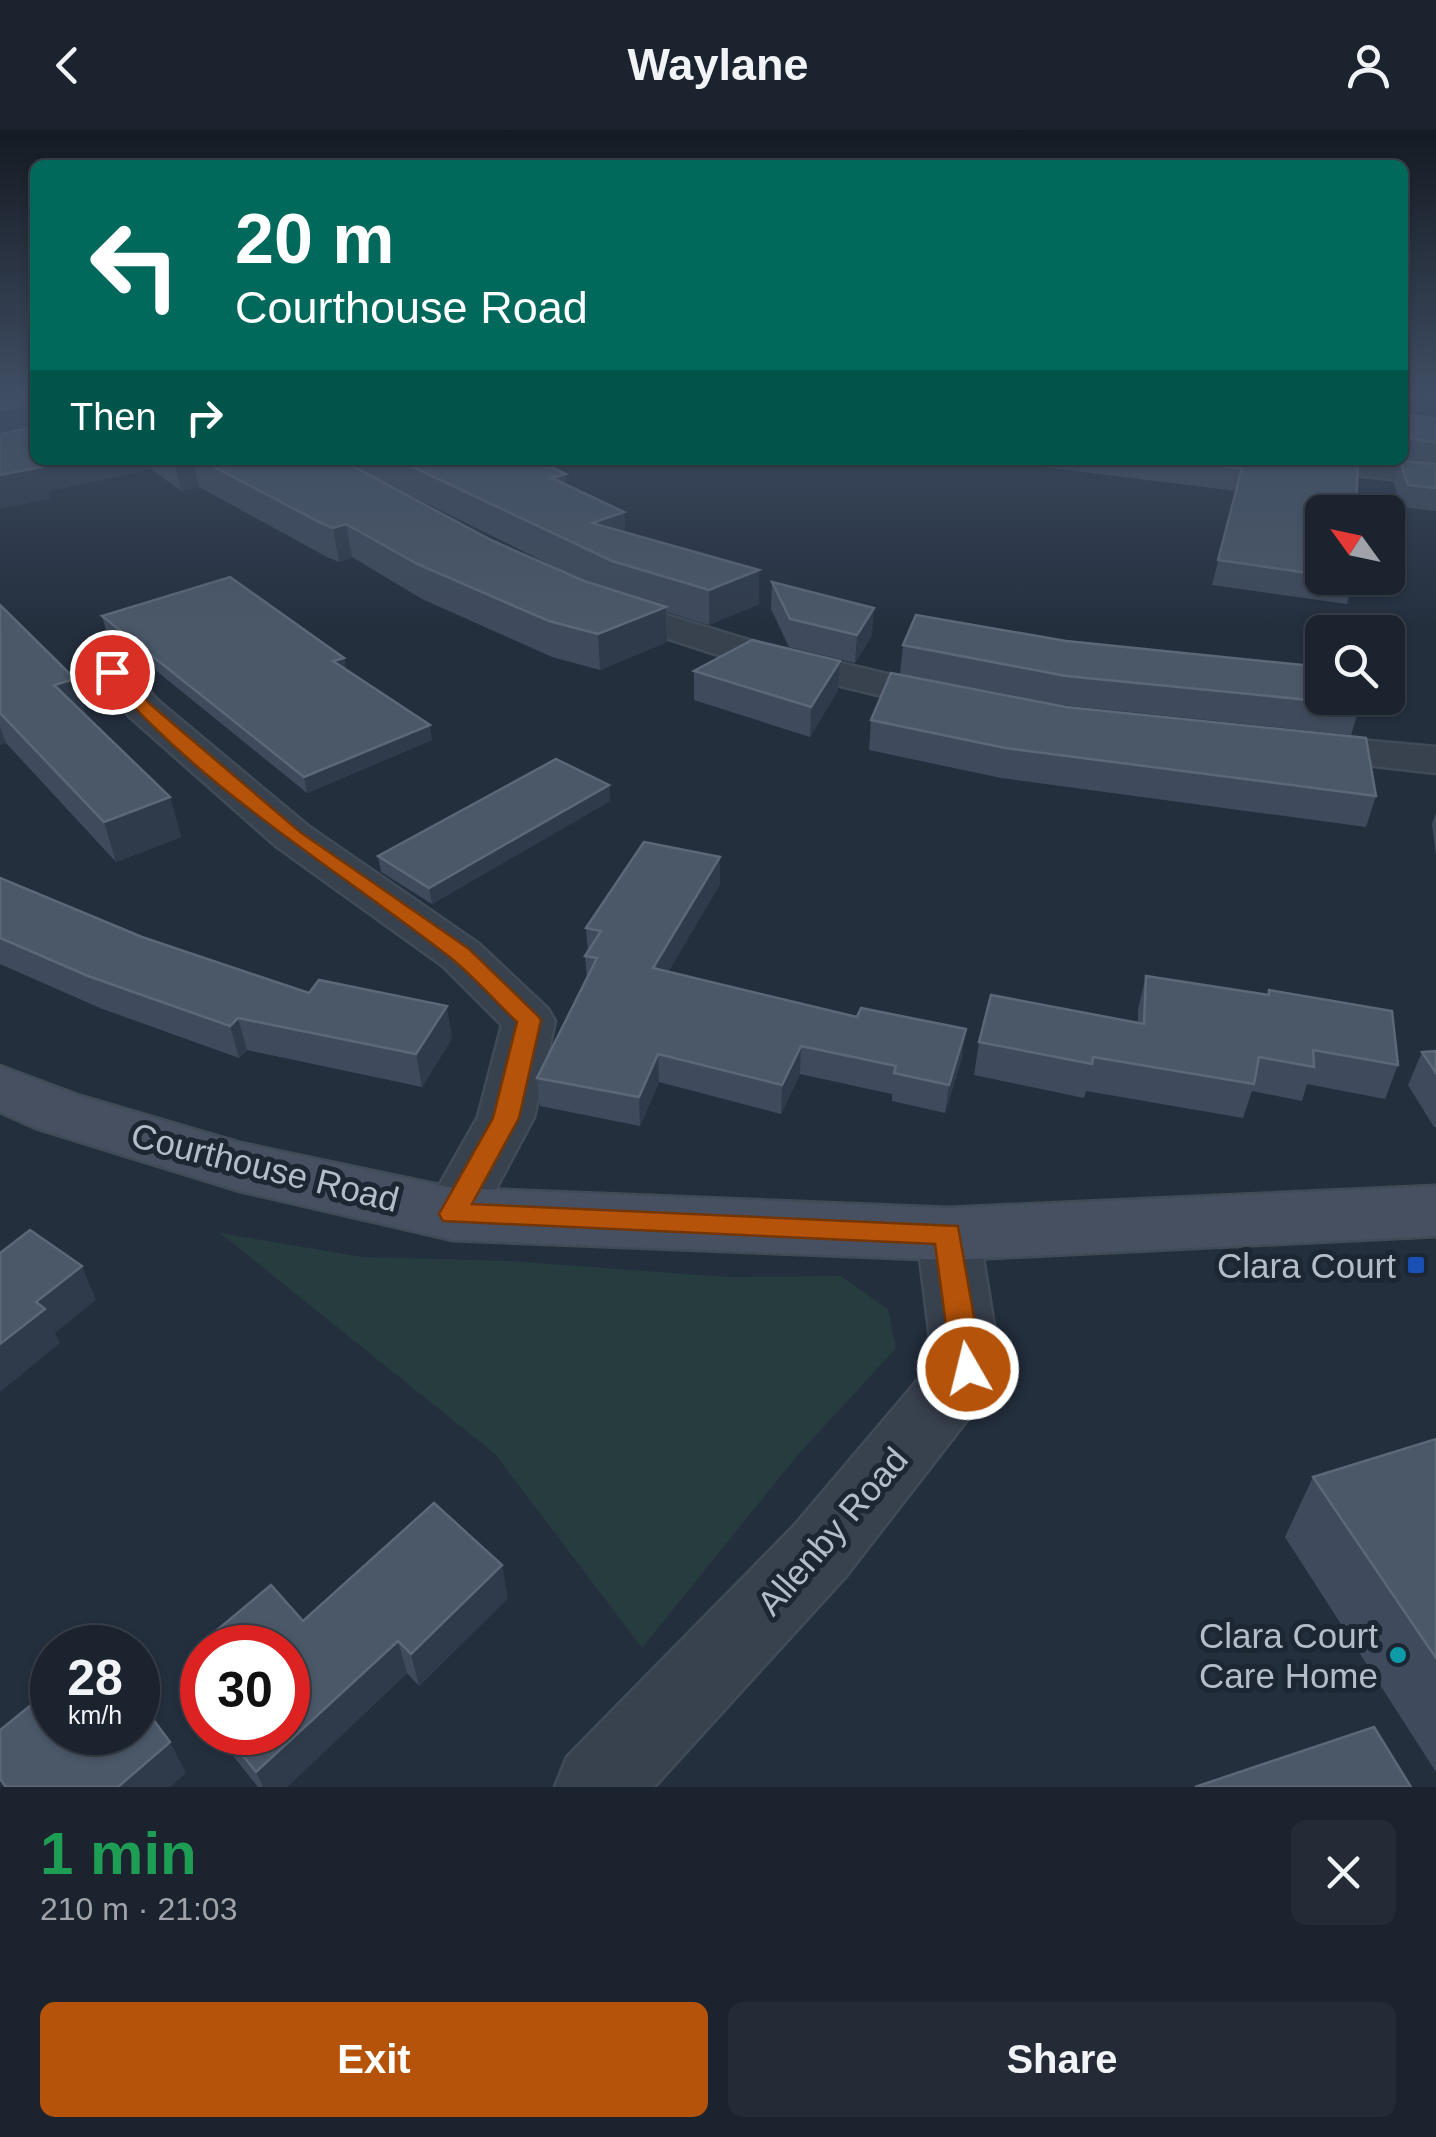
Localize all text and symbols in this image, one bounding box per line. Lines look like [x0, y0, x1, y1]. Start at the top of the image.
icon: back [40, 38, 95, 93]
icon: person [1341, 38, 1396, 93]
text: Waylane [628, 39, 808, 90]
icon: left [70, 200, 200, 330]
text: 20 m [235, 200, 395, 278]
text: Courthouse Road [235, 282, 588, 333]
icon: right [177, 390, 232, 445]
text: Then [70, 396, 157, 438]
north arrow [1305, 495, 1405, 595]
map controls [1305, 495, 1405, 715]
button: search [1305, 615, 1405, 715]
pin [70, 630, 155, 715]
icon: arrive [85, 645, 140, 700]
street label: Courthouse Road [127, 1115, 403, 1219]
place label: Clara Court [1217, 1246, 1396, 1285]
marker: Clara Court [1405, 1254, 1427, 1276]
position arrow [916, 1317, 1020, 1421]
street label: Allenby Road [749, 1440, 915, 1622]
place label: Clara Court Care Home [1199, 1616, 1378, 1695]
speed limit sign: 30 [180, 1625, 310, 1755]
marker: Clara Court Care Home [1387, 1644, 1409, 1666]
text: 28 [67, 1650, 123, 1706]
text: km/h [68, 1701, 122, 1729]
text: 1 min [40, 1820, 197, 1887]
button: close [1291, 1820, 1396, 1925]
text: 210 m · 21:03 [40, 1891, 237, 1927]
button: Exit [40, 2002, 708, 2117]
button: Share [728, 2002, 1396, 2117]

